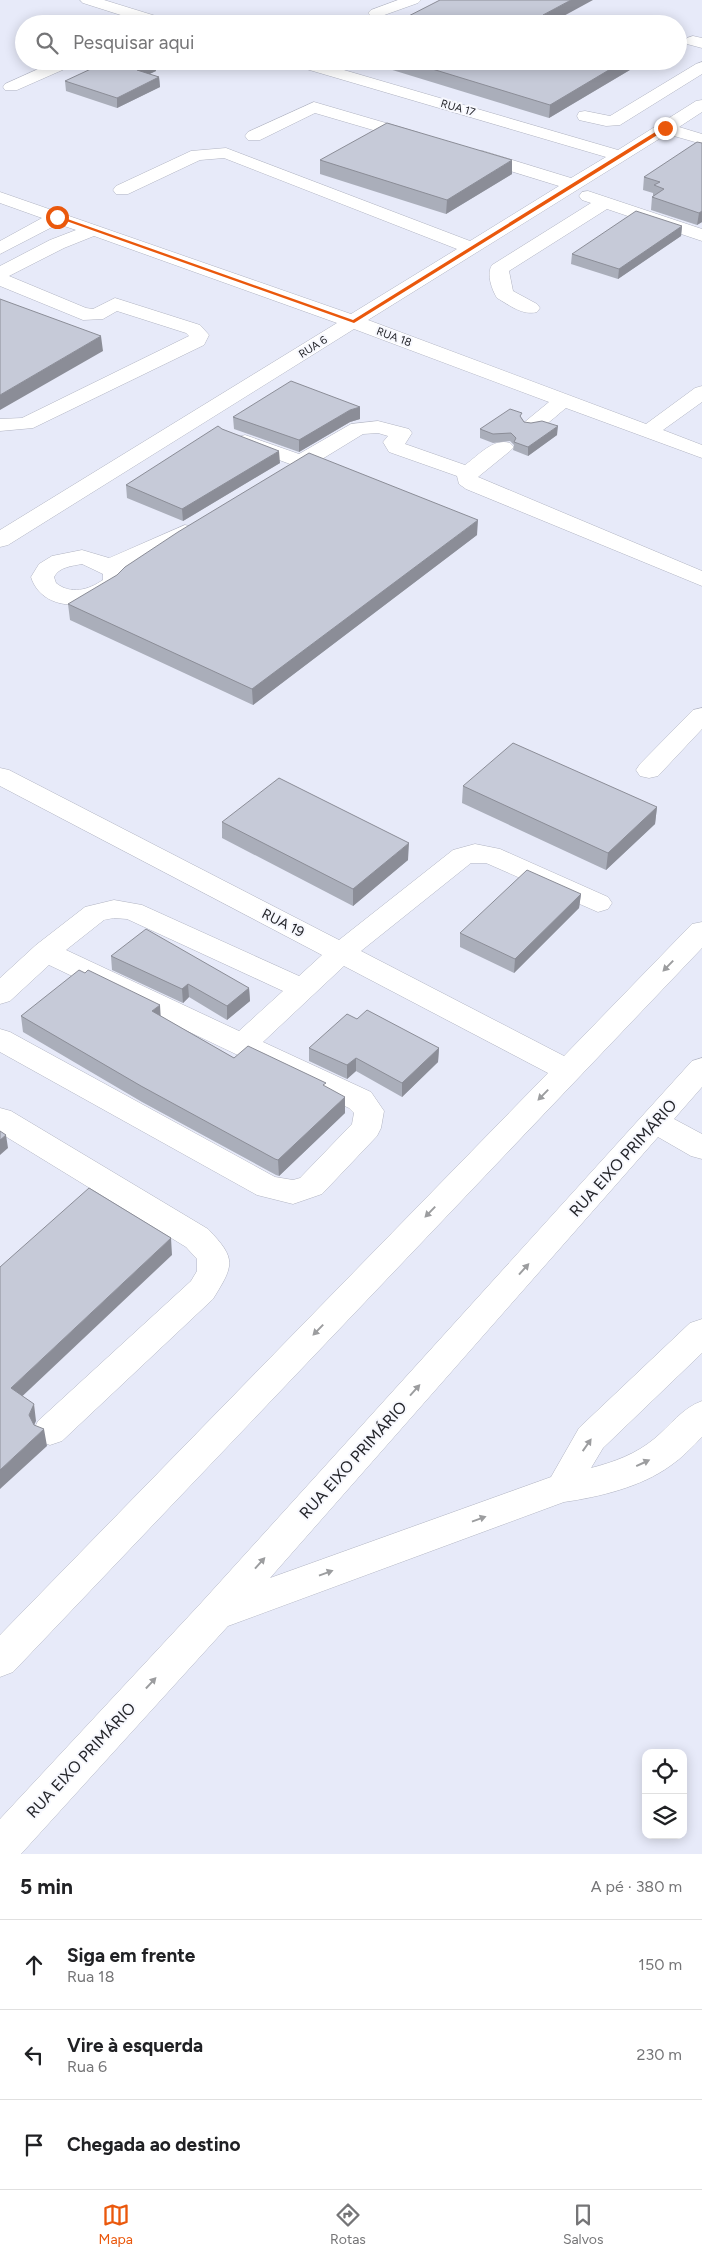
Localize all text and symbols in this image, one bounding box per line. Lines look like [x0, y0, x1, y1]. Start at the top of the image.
search box [15, 15, 687, 70]
icon: search [33, 29, 61, 57]
text: Pesquisar aqui [73, 31, 194, 54]
street label: RUA 17 [439, 97, 477, 119]
route end [654, 117, 677, 140]
route start [46, 206, 69, 229]
street label: RUA 18 [375, 325, 413, 349]
street label: RUA 6 [296, 333, 330, 361]
street label: RUA 19 [259, 905, 307, 941]
one-way arrow [662, 960, 674, 972]
one-way arrow [537, 1089, 549, 1101]
street label: RUA EIXO PRIMÁRIO [565, 1096, 681, 1220]
one-way arrow [424, 1206, 436, 1218]
one-way arrow [518, 1263, 530, 1275]
one-way arrow [312, 1323, 324, 1335]
one-way arrow [410, 1383, 421, 1396]
street label: RUA EIXO PRIMÁRIO [295, 1398, 411, 1522]
one-way arrow [582, 1438, 592, 1452]
one-way arrow [636, 1459, 650, 1467]
one-way arrow [471, 1515, 486, 1522]
one-way arrow [255, 1556, 266, 1569]
one-way arrow [318, 1569, 333, 1576]
one-way arrow [145, 1678, 157, 1690]
street label: RUA EIXO PRIMÁRIO [23, 1698, 139, 1822]
map controls [642, 1749, 687, 1839]
button: locate [642, 1749, 687, 1794]
button: layers [642, 1794, 687, 1839]
text: 5 min [20, 1874, 73, 1899]
text: A pé · 380 m [591, 1877, 682, 1896]
text: Siga em frente [67, 1944, 195, 1967]
icon: ahead [20, 1951, 48, 1979]
text: 150 m [638, 1955, 682, 1974]
text: Rua 18 [67, 1967, 115, 1986]
text: Vire à esquerda [67, 2034, 203, 2057]
icon: left [20, 2041, 48, 2069]
text: 230 m [637, 2045, 682, 2064]
text: Rua 6 [67, 2057, 107, 2076]
icon: arrive [20, 2131, 48, 2159]
text: Chegada ao destino [67, 2133, 240, 2156]
tab: Mapa [99, 2201, 133, 2248]
tab: Rotas [330, 2201, 366, 2248]
tab: Salvos [563, 2201, 603, 2248]

